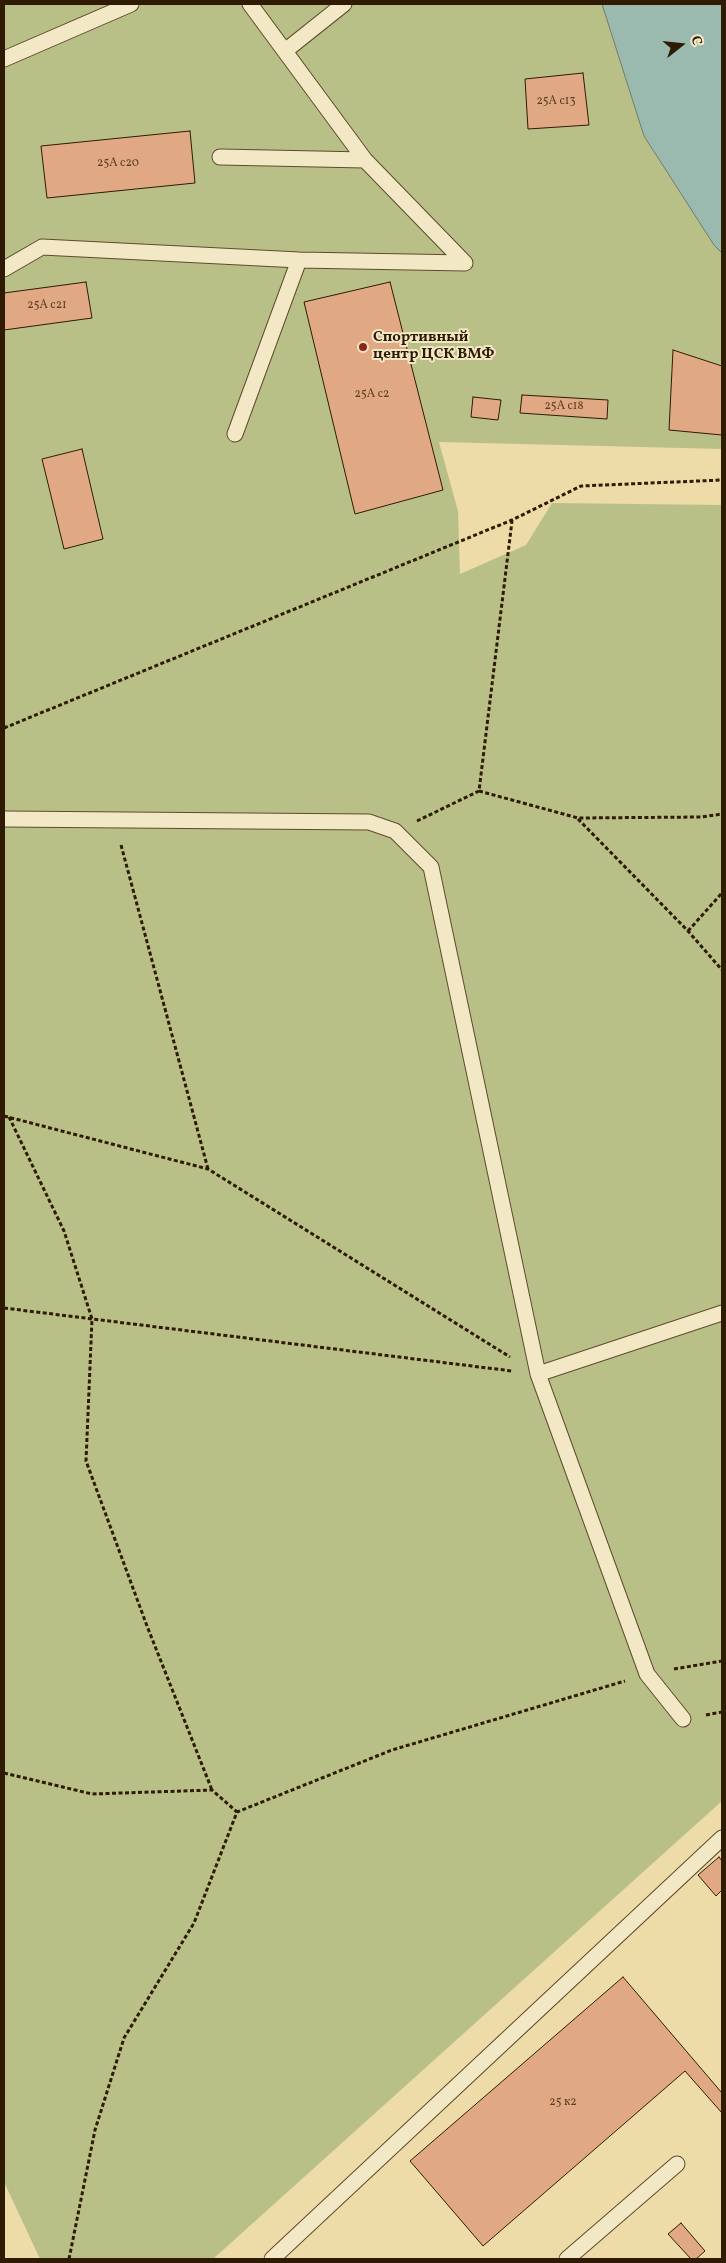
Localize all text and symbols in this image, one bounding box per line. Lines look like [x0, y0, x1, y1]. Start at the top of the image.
north arrow [656, 20, 706, 70]
text: С [686, 34, 706, 48]
house number: 25А с13 [536, 95, 576, 109]
house number: 25А с20 [97, 157, 139, 171]
house number: 25А с21 [27, 299, 67, 313]
place label: Спортивный центр ЦСК ВМФ [373, 329, 495, 364]
marker: Спортивный центр ЦСК ВМФ [357, 341, 369, 353]
house number: 25А с2 [355, 388, 389, 402]
house number: 25А с18 [544, 400, 584, 414]
house number: 25 к2 [549, 2096, 577, 2110]

